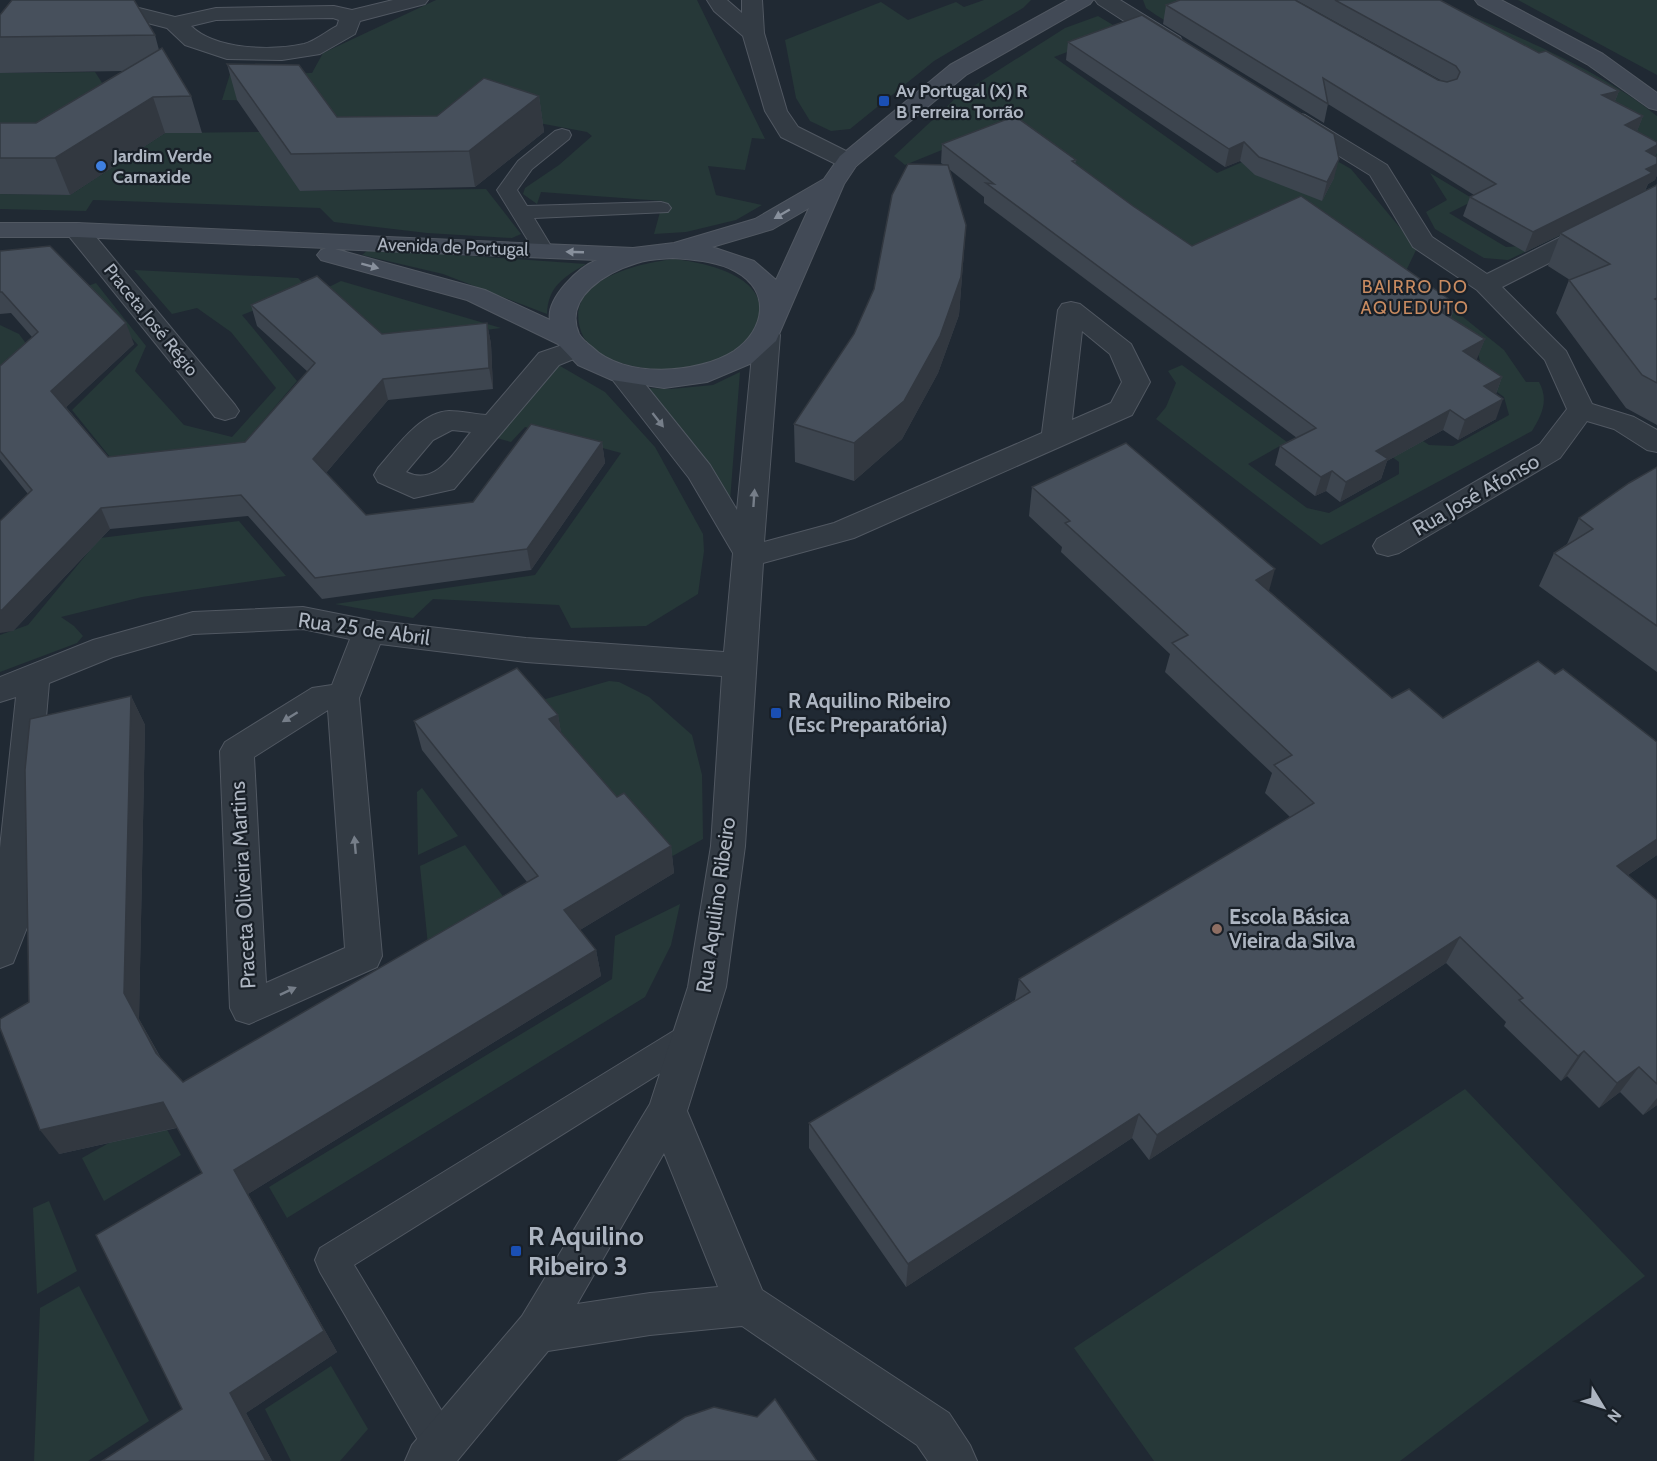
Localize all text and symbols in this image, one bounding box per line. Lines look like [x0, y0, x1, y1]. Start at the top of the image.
place label: Av Portugal (X) R B Ferreira Torrão [896, 80, 1028, 123]
marker: Av Portugal (X) R B Ferreira Torrão [877, 94, 891, 108]
place label: Jardim Verde Carnaxide [112, 145, 212, 188]
marker: Jardim Verde Carnaxide [94, 159, 108, 173]
one-way arrow [774, 208, 790, 219]
street label: Avenida de Portugal [377, 233, 530, 261]
one-way arrow [566, 248, 585, 257]
street label: Praceta José Régio [99, 259, 203, 381]
one-way arrow [361, 262, 379, 271]
district label: BAIRRO DO AQUEDUTO [1361, 276, 1469, 319]
one-way arrow [652, 412, 665, 428]
street label: Rua José Afonso [1408, 448, 1543, 541]
one-way arrow [749, 488, 759, 507]
street label: Rua 25 de Abril [296, 607, 432, 650]
place label: R Aquilino Ribeiro (Esc Preparatória) [788, 688, 951, 737]
marker: R Aquilino Ribeiro (Esc Preparatória) [769, 706, 783, 720]
one-way arrow [282, 712, 298, 723]
street label: Praceta Oliveira Martins [225, 780, 260, 990]
street label: Rua Aquilino Ribeiro [691, 815, 740, 994]
one-way arrow [350, 835, 360, 854]
place label: Escola Básica Vieira da Silva [1229, 904, 1356, 953]
marker: Escola Básica Vieira da Silva [1210, 922, 1224, 936]
one-way arrow [279, 986, 296, 995]
place label: R Aquilino Ribeiro 3 [528, 1220, 644, 1282]
marker: R Aquilino Ribeiro 3 [509, 1244, 523, 1258]
north arrow [1573, 1377, 1633, 1437]
text: N [1603, 1406, 1625, 1426]

